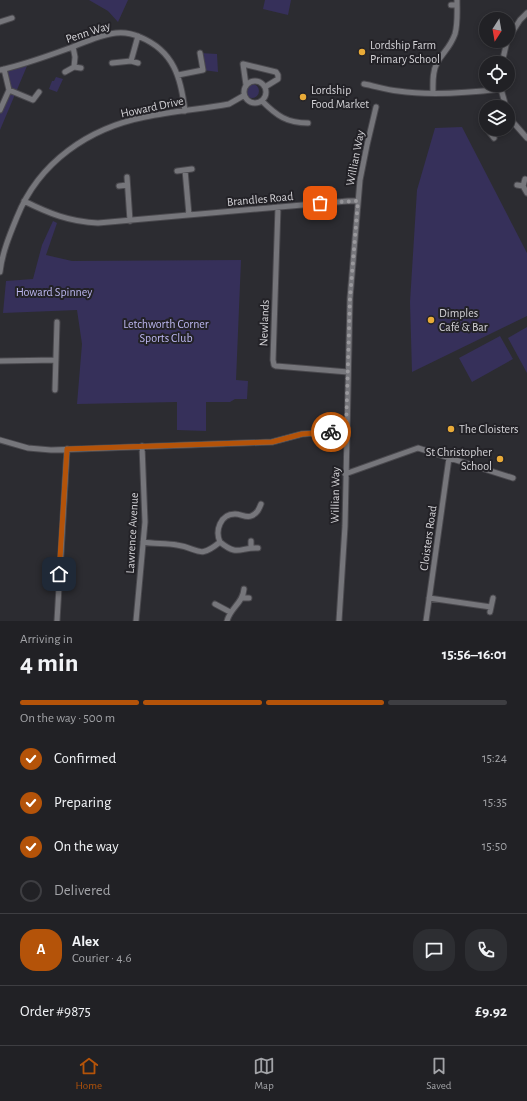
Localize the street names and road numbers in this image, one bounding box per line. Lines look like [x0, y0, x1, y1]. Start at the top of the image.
street label: Penn Way [64, 19, 112, 46]
street label: Howard Drive [119, 94, 185, 120]
street label: Willian Way [344, 129, 367, 187]
street label: Brandles Road [226, 190, 294, 208]
street label: Newlands [257, 299, 271, 347]
street label: Willian Way [329, 467, 342, 523]
street label: Lawrence Avenue [124, 492, 140, 574]
street label: Cloisters Road [417, 505, 439, 571]

